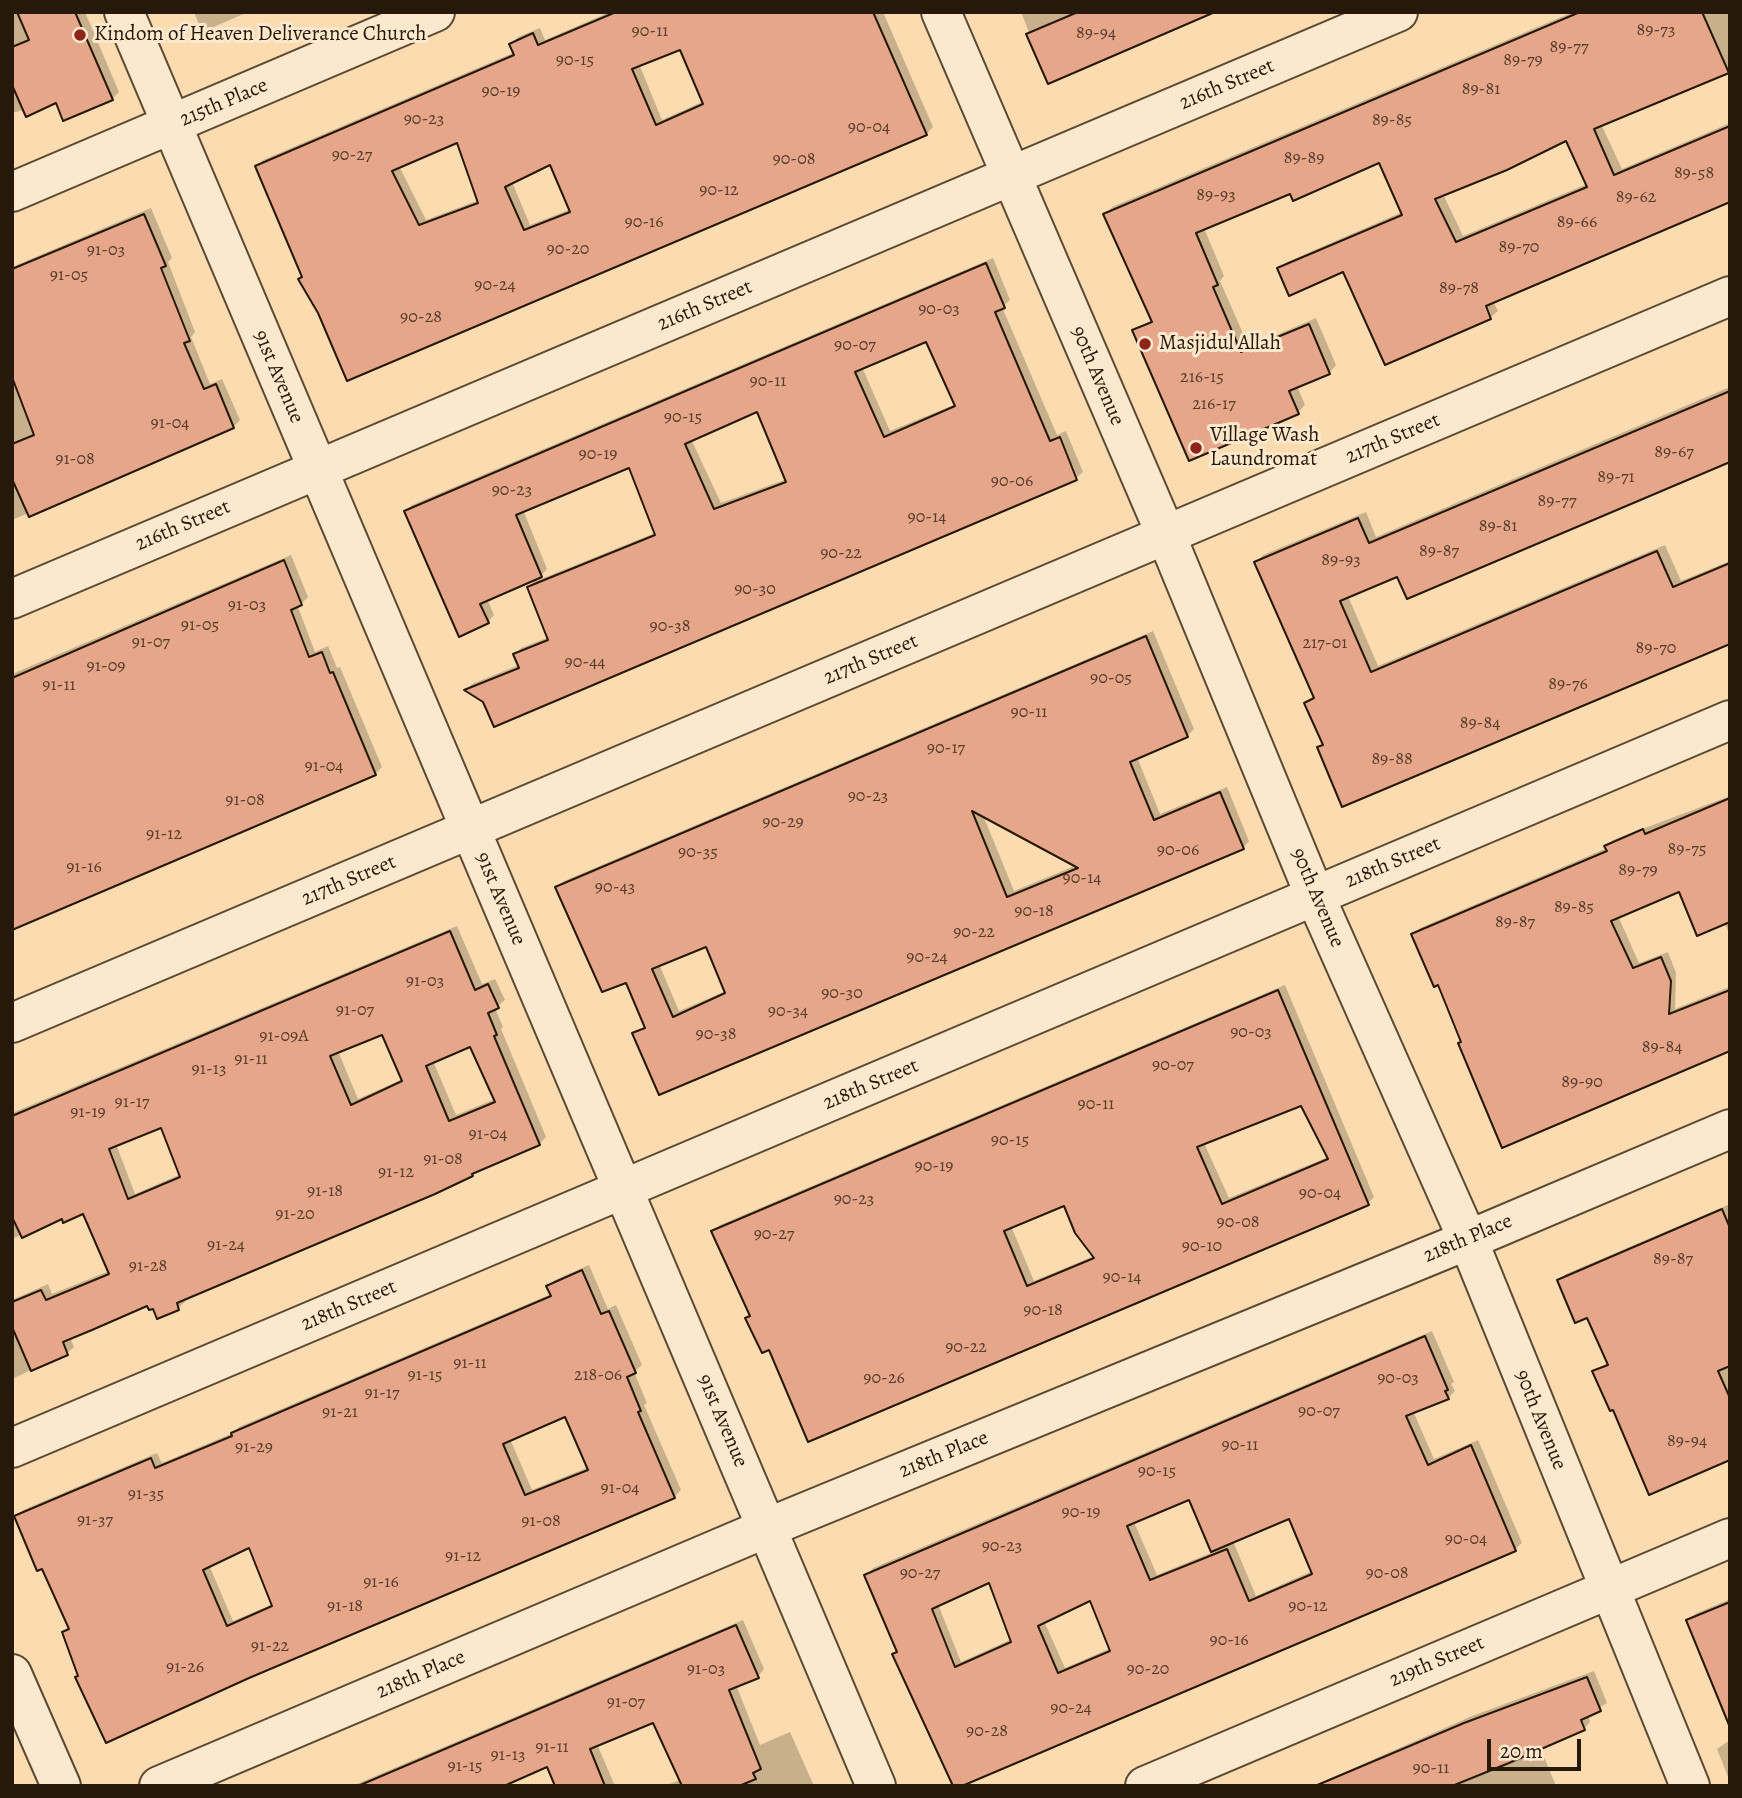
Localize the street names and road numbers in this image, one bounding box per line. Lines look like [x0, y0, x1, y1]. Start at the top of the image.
street label: 216th Street [1176, 54, 1278, 116]
street label: 215th Place [176, 73, 272, 133]
street label: 216th Street [654, 275, 756, 337]
street label: 90th Avenue [1065, 322, 1129, 430]
street label: 91st Avenue [247, 327, 309, 427]
street label: 217th Street [1342, 408, 1444, 470]
street label: 216th Street [132, 495, 234, 557]
street label: 217th Street [820, 629, 922, 691]
street label: 218th Street [1341, 832, 1445, 894]
street label: 90th Avenue [1285, 844, 1349, 952]
street label: 91st Avenue [469, 849, 531, 949]
street label: 217th Street [298, 850, 400, 912]
street label: 218th Street [819, 1054, 923, 1116]
street label: 218th Place [1420, 1209, 1516, 1269]
street label: 218th Street [297, 1275, 401, 1337]
street label: 90th Avenue [1509, 1366, 1571, 1474]
street label: 91st Avenue [691, 1371, 753, 1471]
street label: 218th Place [896, 1426, 992, 1484]
street label: 219th Street [1386, 1631, 1488, 1693]
street label: 218th Place [373, 1645, 469, 1705]

